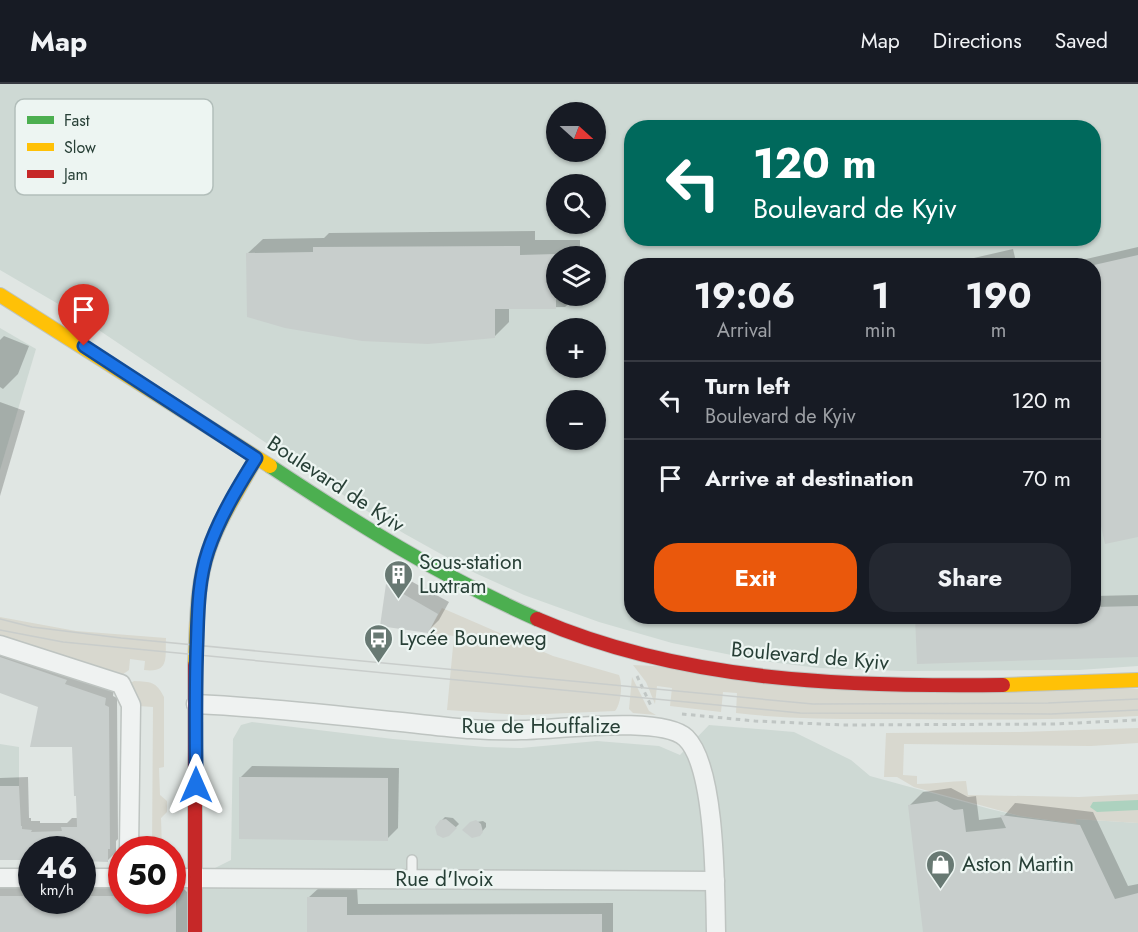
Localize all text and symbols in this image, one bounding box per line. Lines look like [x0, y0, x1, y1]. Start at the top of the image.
text: Map [30, 21, 87, 62]
text: Map [861, 26, 900, 56]
text: Directions [933, 26, 1022, 56]
text: Saved [1055, 26, 1108, 56]
legend [15, 99, 213, 195]
north arrow [546, 102, 606, 162]
map controls [546, 102, 606, 450]
text: Fast [64, 109, 90, 132]
text: 120 m [753, 133, 877, 194]
text: Slow [64, 136, 96, 159]
icon: left [654, 144, 732, 222]
text: Jam [62, 163, 88, 186]
button: search [546, 174, 606, 234]
text: Boulevard de Kyiv [753, 189, 956, 228]
button: layers [546, 246, 606, 306]
text: 19:06 [693, 269, 795, 321]
text: 1 [871, 269, 889, 321]
text: 190 [965, 269, 1032, 321]
pin [58, 284, 109, 346]
icon: arrive [67, 293, 100, 326]
text: Arrival [717, 316, 772, 345]
text: min [865, 316, 896, 345]
text: m [991, 316, 1006, 345]
button: + [546, 318, 606, 378]
text: Turn left [705, 370, 790, 402]
icon: left [654, 384, 687, 417]
text: 120 m [1012, 384, 1071, 416]
button: − [546, 390, 606, 450]
text: Boulevard de Kyiv [705, 402, 856, 431]
street label: Boulevard de Kyiv [261, 428, 411, 540]
icon: arrive [654, 462, 687, 495]
text: Arrive at destination [705, 462, 914, 494]
text: 70 m [1022, 462, 1071, 494]
button: Exit [654, 543, 857, 612]
button: Share [869, 543, 1071, 612]
place label: Sous-station Luxtram [419, 547, 522, 601]
building icon: Sous-station Luxtram [382, 558, 414, 600]
bus stop icon: Lycée Bouneweg [362, 622, 394, 664]
place label: Lycée Bouneweg [399, 623, 547, 653]
street label: Boulevard de Kyiv [730, 634, 891, 678]
street label: Rue de Houffalize [461, 711, 621, 741]
position arrow [164, 753, 228, 817]
speed limit sign: 50 [108, 836, 186, 914]
text: 46 [36, 846, 78, 889]
shop icon: Aston Martin [925, 848, 957, 890]
place label: Aston Martin [962, 849, 1074, 879]
street label: Rue d'Ivoix [395, 864, 493, 894]
text: km/h [40, 879, 74, 901]

